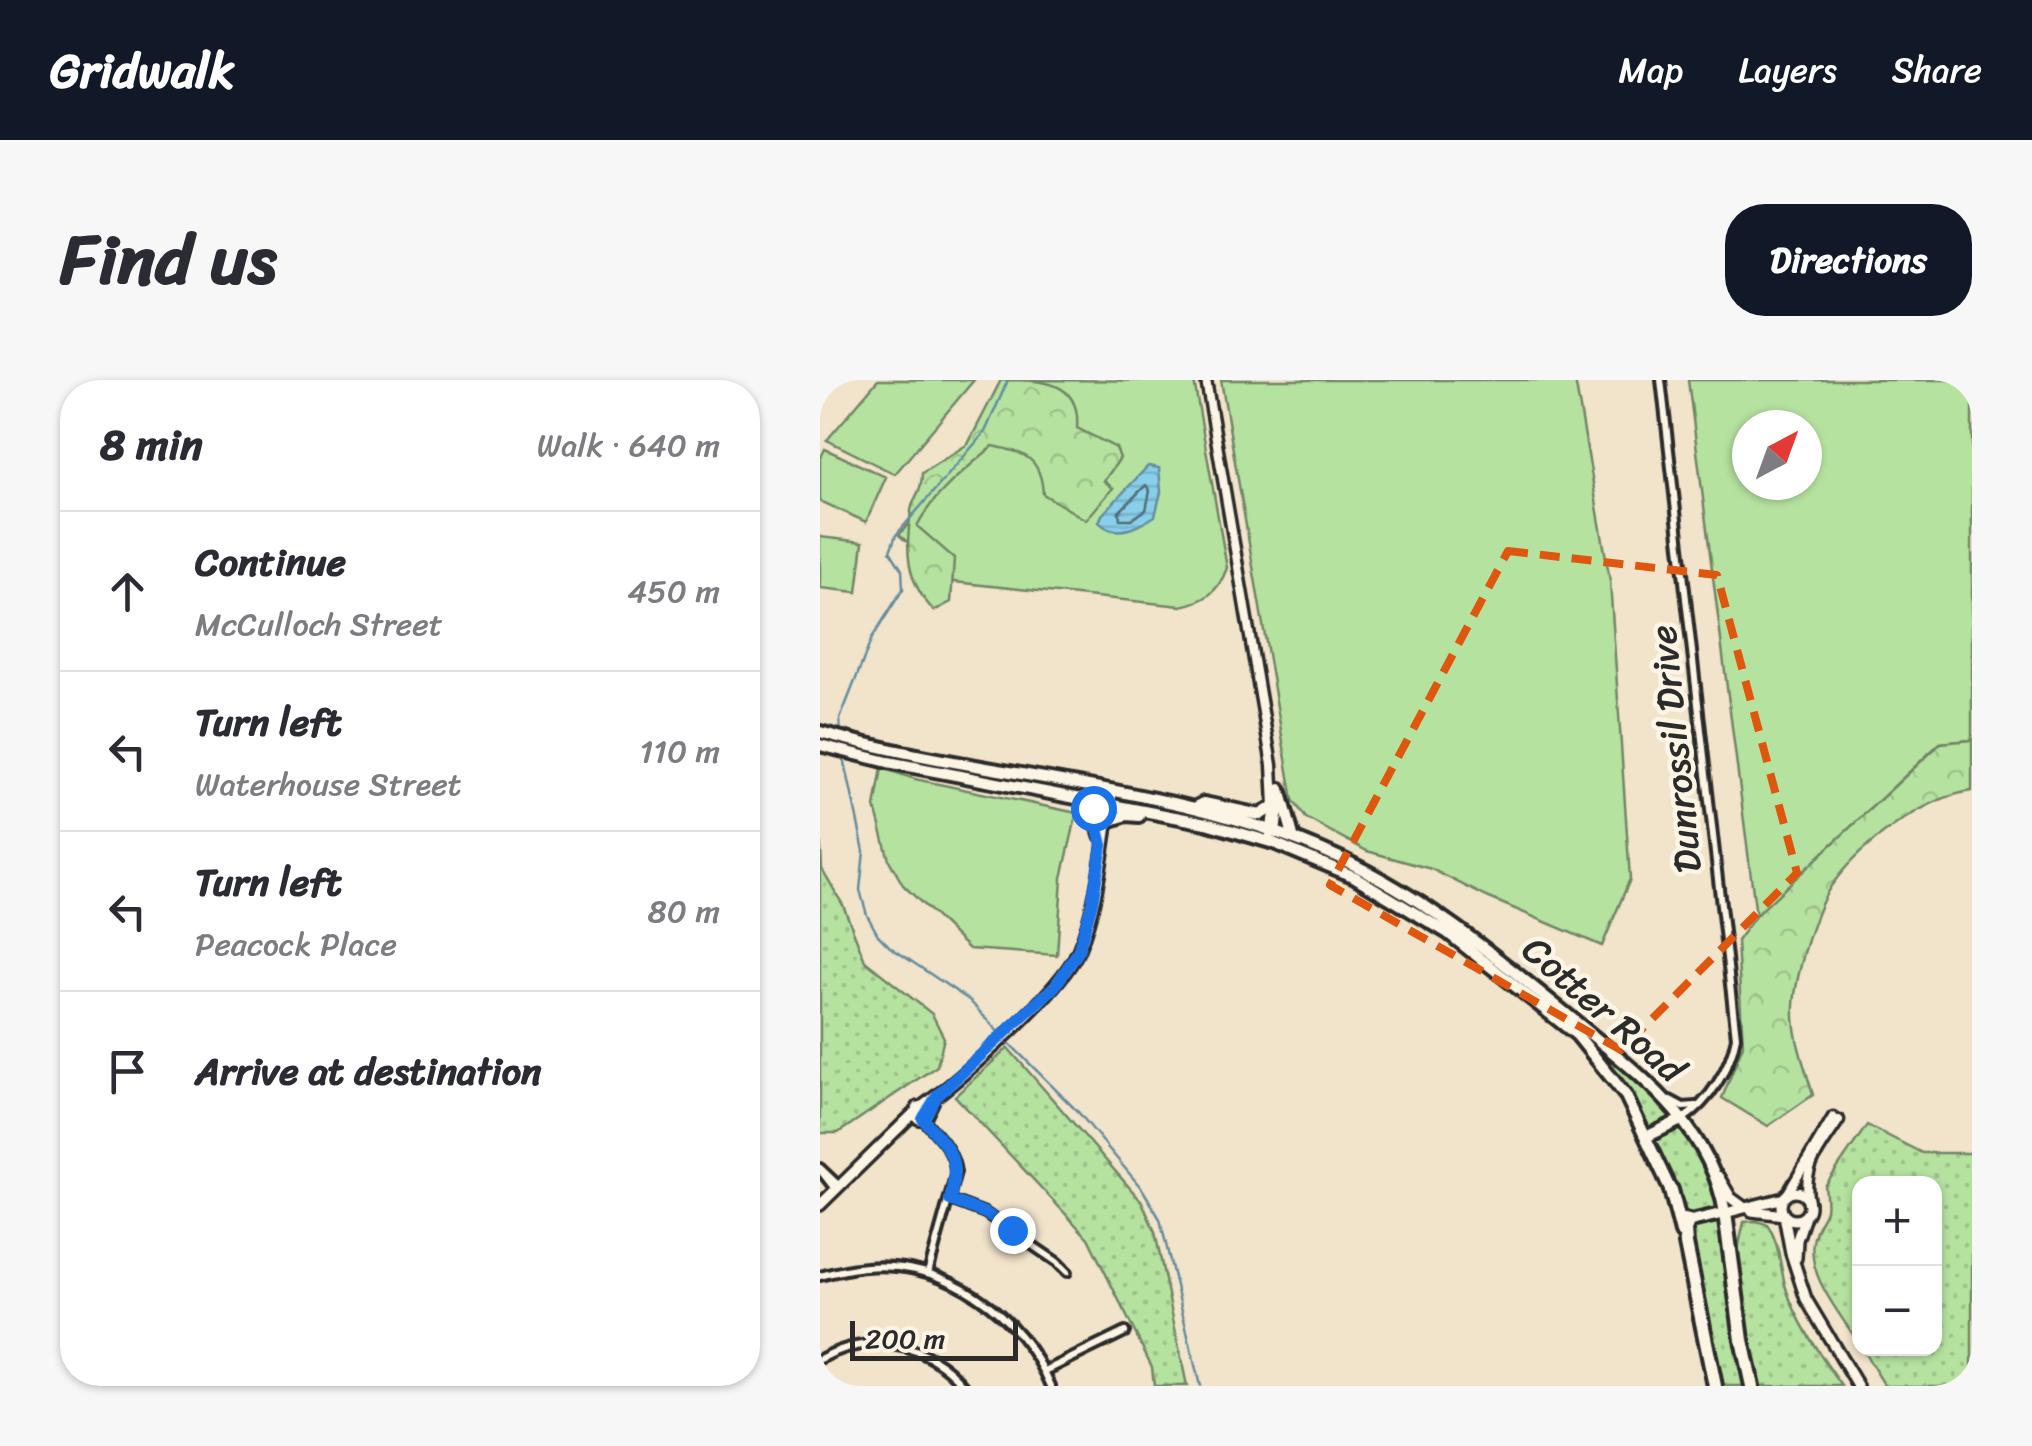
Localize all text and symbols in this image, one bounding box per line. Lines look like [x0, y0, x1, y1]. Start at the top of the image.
text: Gridwalk [50, 28, 235, 113]
text: Map [1619, 39, 1683, 101]
text: Layers [1738, 39, 1837, 101]
text: Share [1892, 39, 1982, 101]
text: Find us [60, 198, 277, 322]
button: Directions [1725, 204, 1972, 316]
text: 8 min [100, 408, 203, 482]
north arrow [1732, 410, 1822, 500]
text: Walk · 640 m [537, 417, 720, 474]
text: Continue [195, 529, 346, 596]
text: 450 m [627, 563, 720, 620]
icon: ahead [100, 564, 155, 619]
text: McCulloch Street [195, 596, 443, 653]
street label: Dunrossil Drive [1629, 622, 1722, 876]
text: Turn left [195, 689, 341, 756]
text: 110 m [639, 723, 720, 780]
icon: left [100, 724, 155, 779]
text: Waterhouse Street [195, 756, 462, 813]
route start [1071, 786, 1117, 832]
text: Turn left [195, 849, 341, 916]
text: 80 m [648, 883, 720, 940]
icon: left [100, 884, 155, 939]
text: Peacock Place [195, 916, 397, 973]
street label: Cotter Road [1506, 918, 1703, 1102]
text: Arrive at destination [195, 1038, 542, 1105]
icon: arrive [100, 1044, 155, 1099]
map controls [1852, 1176, 1942, 1356]
button: + [1852, 1176, 1942, 1266]
route end [990, 1208, 1036, 1254]
button: − [1852, 1266, 1942, 1356]
text: 200 m [865, 1314, 945, 1363]
scale bar [850, 1316, 1018, 1360]

